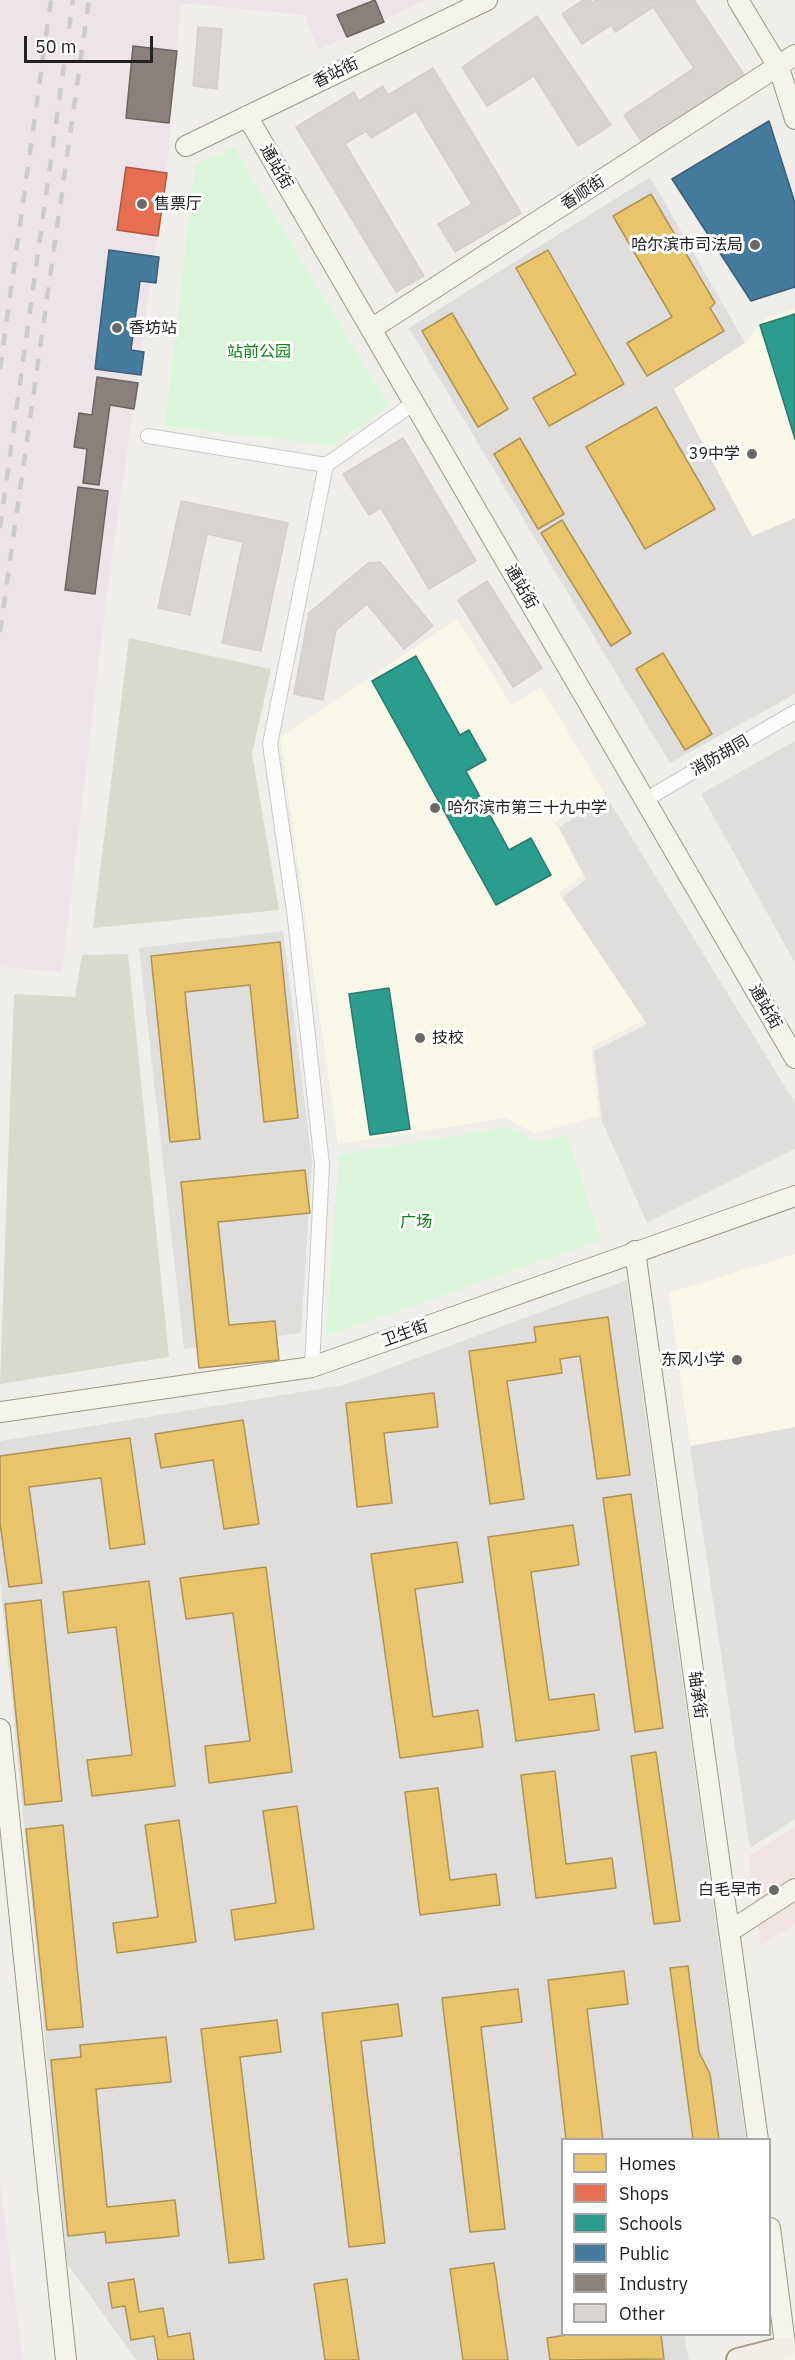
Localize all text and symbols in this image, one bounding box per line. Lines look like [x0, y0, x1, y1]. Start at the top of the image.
scale bar [27, 24, 156, 62]
text: 50 m [35, 35, 77, 58]
street label: 香站街 [310, 54, 362, 92]
street label: 通站街 [256, 141, 296, 193]
street label: 香顺街 [558, 172, 608, 214]
place label: 售票厅 [154, 194, 202, 214]
marker: 售票厅 [135, 197, 149, 211]
place label: 哈尔滨市司法局 [631, 235, 743, 255]
marker: 哈尔滨市司法局 [748, 238, 762, 252]
place label: 香坊站 [129, 318, 177, 338]
marker: 香坊站 [110, 321, 124, 335]
park label: 站前公园 [227, 342, 291, 362]
place label: 39中学 [689, 444, 740, 464]
marker: 39中学 [745, 447, 759, 461]
street label: 通站街 [501, 561, 541, 613]
street label: 消防胡同 [687, 732, 753, 780]
place label: 哈尔滨市第三十九中学 [447, 798, 607, 818]
marker: 哈尔滨市第三十九中学 [428, 801, 442, 815]
street label: 通站街 [745, 981, 785, 1033]
place label: 技校 [432, 1028, 464, 1048]
marker: 技校 [413, 1031, 427, 1045]
park label: 广场 [400, 1212, 432, 1232]
street label: 卫生街 [379, 1317, 431, 1351]
place label: 东风小学 [661, 1350, 725, 1370]
marker: 东风小学 [730, 1353, 744, 1367]
street label: 轴承街 [684, 1670, 710, 1720]
place label: 白毛早市 [698, 1880, 762, 1900]
marker: 白毛早市 [767, 1883, 781, 1897]
legend [561, 2138, 771, 2336]
text: Homes [619, 2152, 676, 2175]
text: Shops [619, 2182, 669, 2205]
text: Schools [619, 2212, 683, 2235]
text: Public [619, 2242, 669, 2265]
text: Industry [619, 2272, 688, 2295]
text: Other [619, 2302, 665, 2325]

